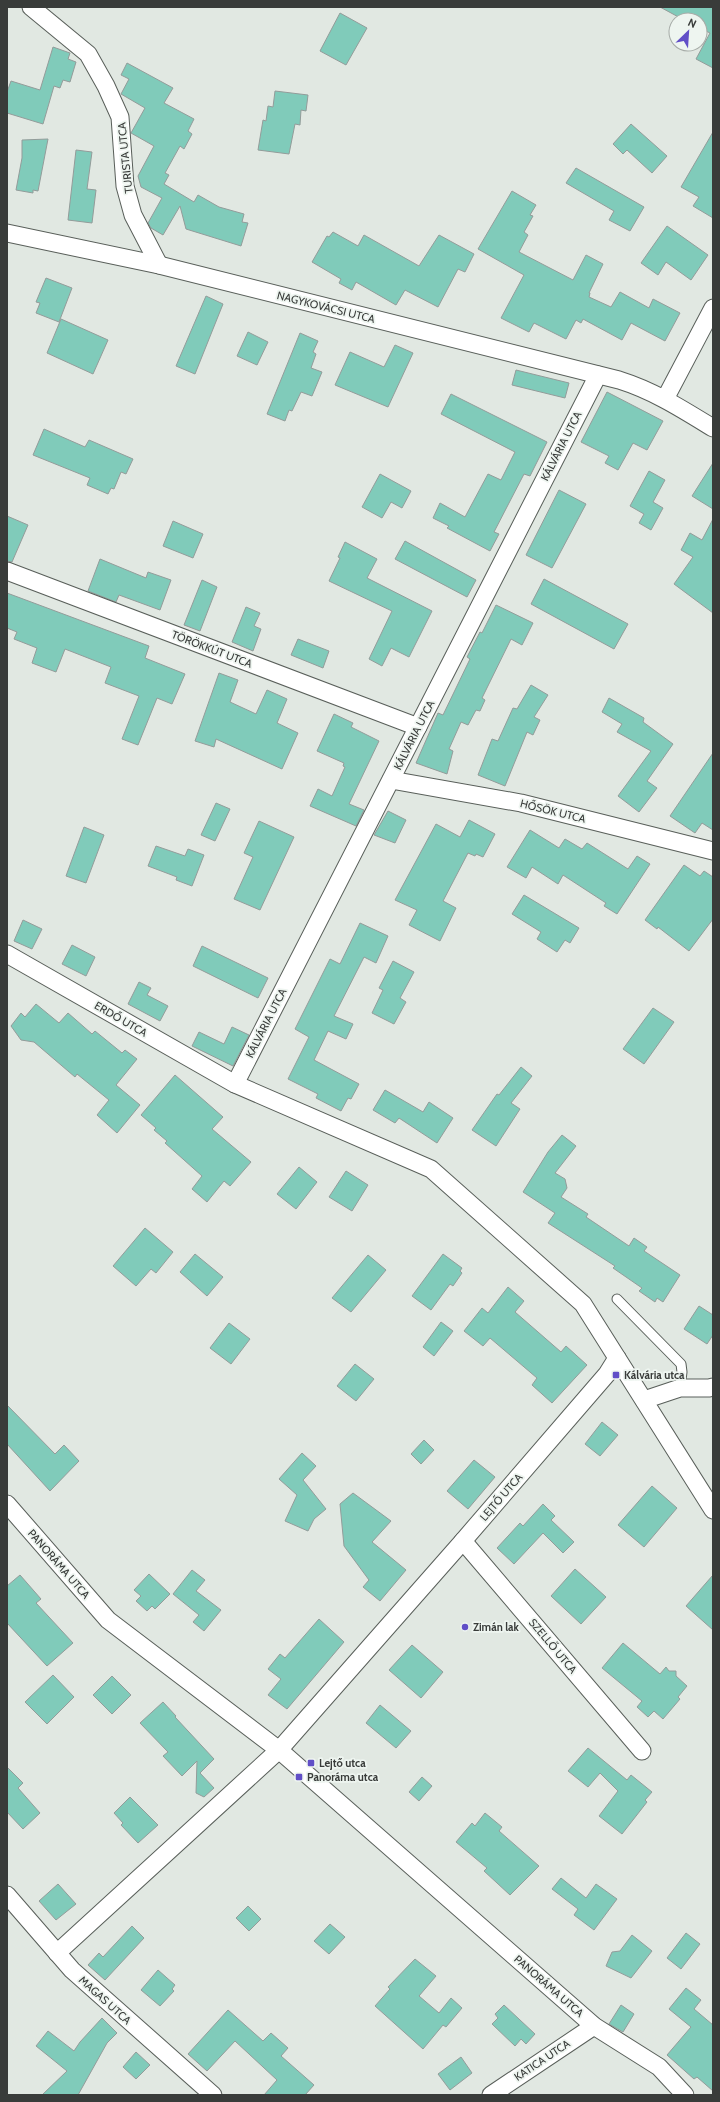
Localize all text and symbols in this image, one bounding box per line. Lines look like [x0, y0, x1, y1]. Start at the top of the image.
north arrow [668, 12, 708, 52]
text: N [686, 15, 699, 31]
street label: TURISTA UTCA [114, 122, 136, 194]
street label: NAGYKOVÁCSI UTCA [275, 288, 377, 326]
street label: KÁLVÁRIA UTCA [537, 409, 585, 483]
street label: TÖRÖKKÚT UTCA [170, 627, 254, 671]
street label: KÁLVÁRIA UTCA [390, 698, 438, 772]
street label: HŐSÖK UTCA [519, 795, 588, 826]
street label: KÁLVÁRIA UTCA [242, 986, 290, 1060]
street label: ERDŐ UTCA [92, 997, 151, 1040]
place label: Kálvária utca [624, 1368, 685, 1382]
marker: Kálvária utca [611, 1370, 621, 1380]
street label: LEJTŐ UTCA [476, 1470, 526, 1524]
street label: PANORÁMA UTCA [25, 1526, 93, 1602]
street label: SZELLŐ UTCA [526, 1615, 581, 1677]
place label: Zimán lak [473, 1620, 520, 1634]
marker: Zimán lak [460, 1622, 470, 1632]
place label: Lejtő utca [319, 1756, 366, 1770]
marker: Lejtő utca [306, 1758, 316, 1768]
place label: Panoráma utca [307, 1770, 379, 1784]
marker: Panoráma utca [294, 1772, 304, 1782]
street label: PANORÁMA UTCA [511, 1952, 587, 2020]
street label: MAGAS UTCA [76, 1973, 134, 2027]
street label: KATICA UTCA [511, 2036, 573, 2084]

